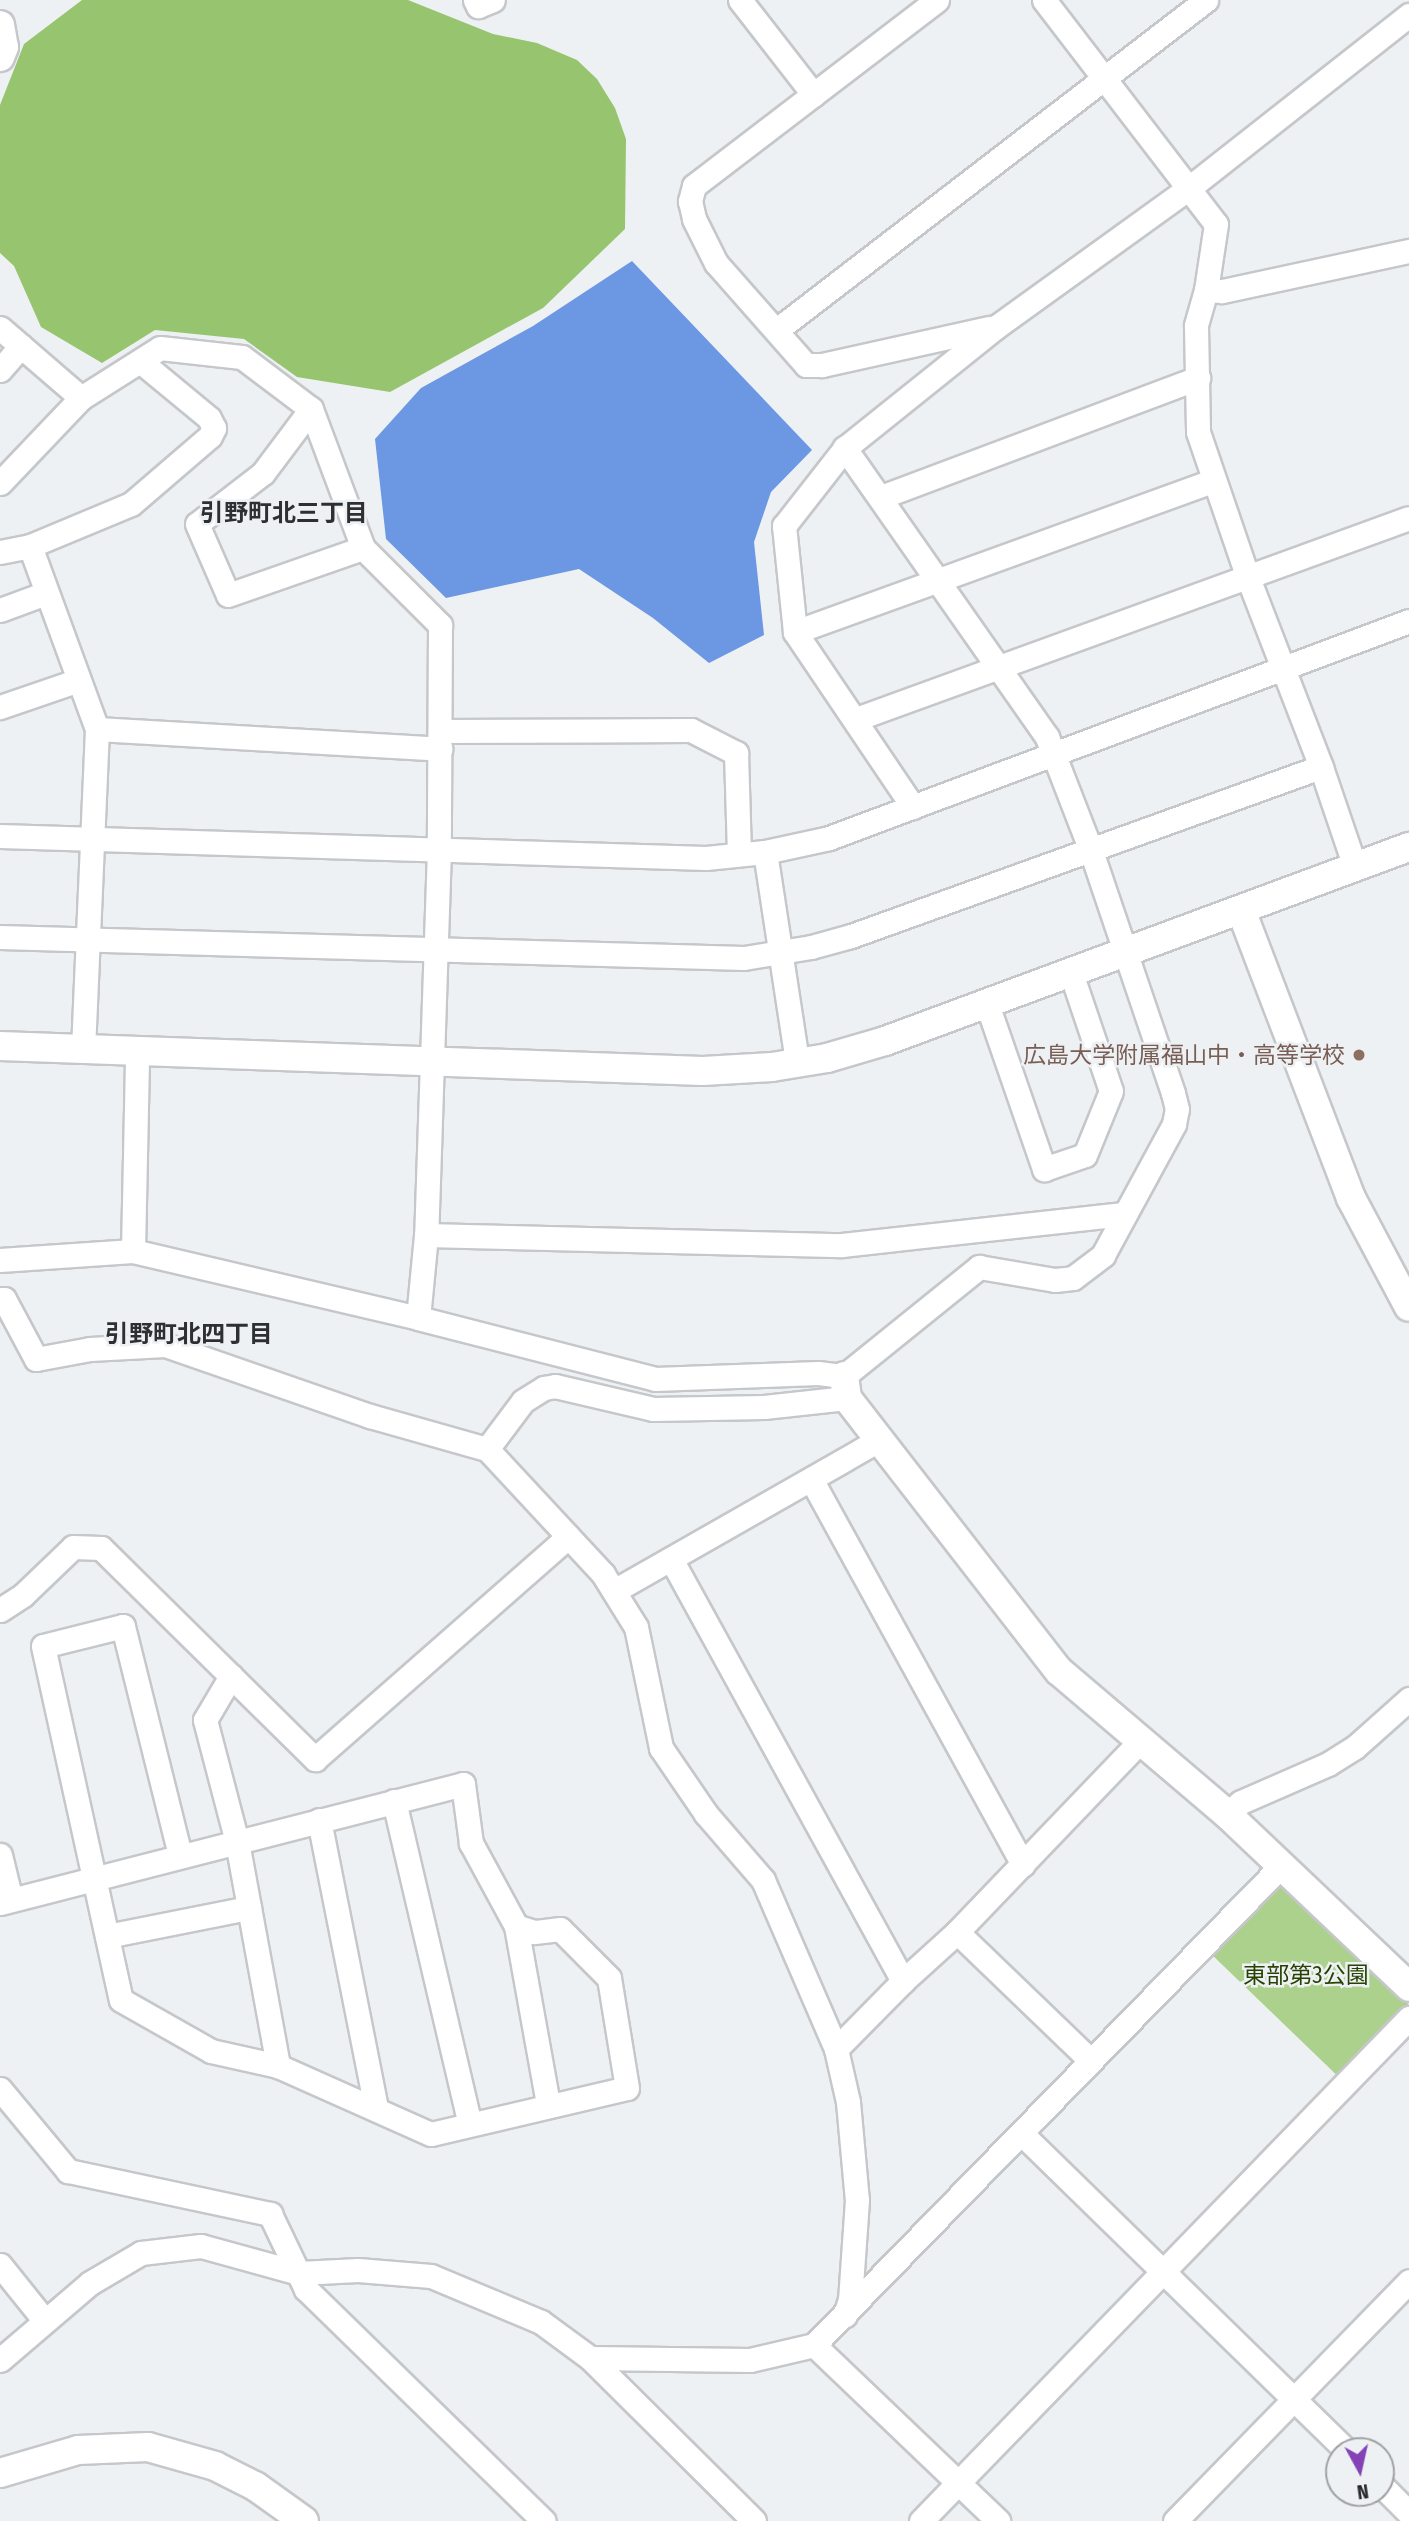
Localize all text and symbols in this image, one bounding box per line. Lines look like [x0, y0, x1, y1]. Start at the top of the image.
district label: 引野町北三丁目 [200, 500, 368, 528]
place label: 広島大学附属福山中・高等学校 [1023, 1041, 1345, 1069]
marker: 広島大学附属福山中・高等学校 [1351, 1047, 1367, 1063]
district label: 引野町北四丁目 [105, 1321, 273, 1349]
park label: 東部第3公園 [1243, 1961, 1369, 1989]
north arrow [1325, 2437, 1395, 2507]
text: N [1355, 2479, 1370, 2503]

